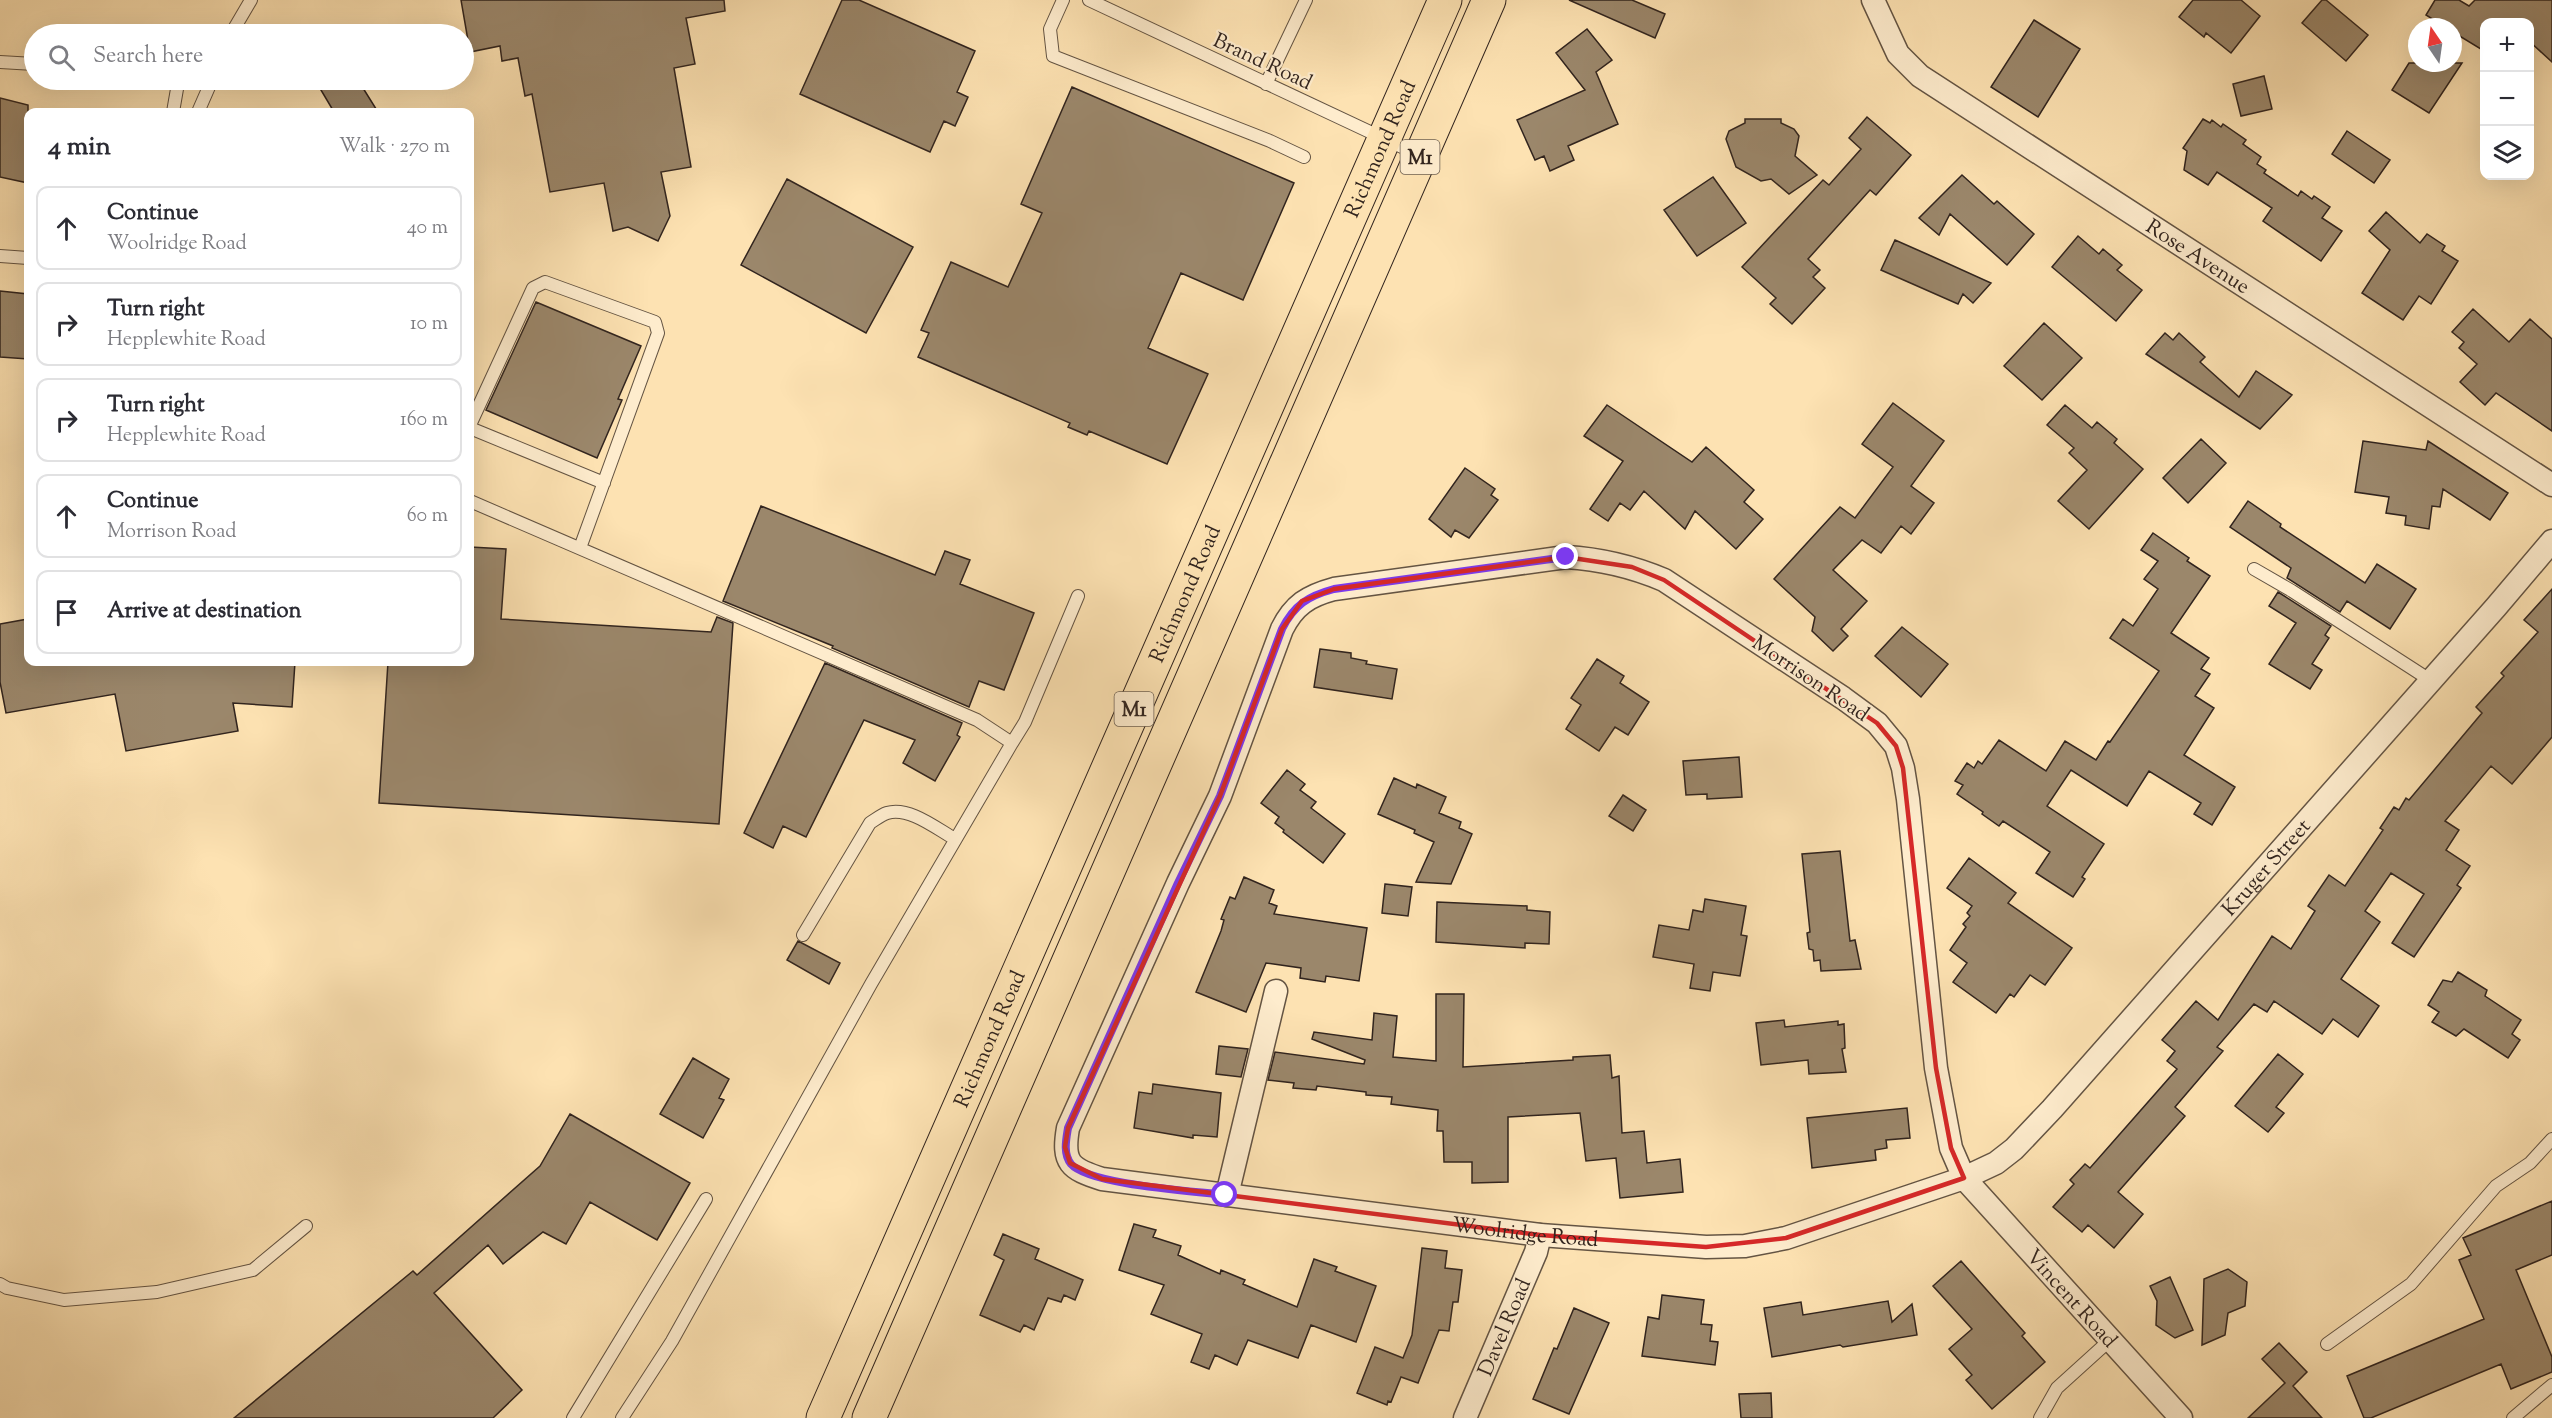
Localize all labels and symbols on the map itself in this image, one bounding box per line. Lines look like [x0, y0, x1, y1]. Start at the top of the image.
north arrow [2408, 18, 2462, 72]
street label: Brand Road [1208, 27, 1317, 99]
street label: Richmond Road [1338, 76, 1425, 223]
road number: M1 [1400, 140, 1440, 174]
street label: Rose Avenue [2139, 213, 2255, 303]
street label: Richmond Road [1143, 521, 1230, 668]
route end [1552, 543, 1578, 569]
street label: Morrison Road [1745, 629, 1875, 730]
road number: M1 [1114, 692, 1154, 726]
street label: Kruger Street [2216, 813, 2319, 924]
street label: Richmond Road [948, 966, 1034, 1113]
route start [1211, 1181, 1237, 1207]
street label: Woolridge Road [1450, 1211, 1599, 1256]
street label: Vincent Road [2018, 1243, 2123, 1356]
street label: Davel Road [1472, 1274, 1540, 1381]

